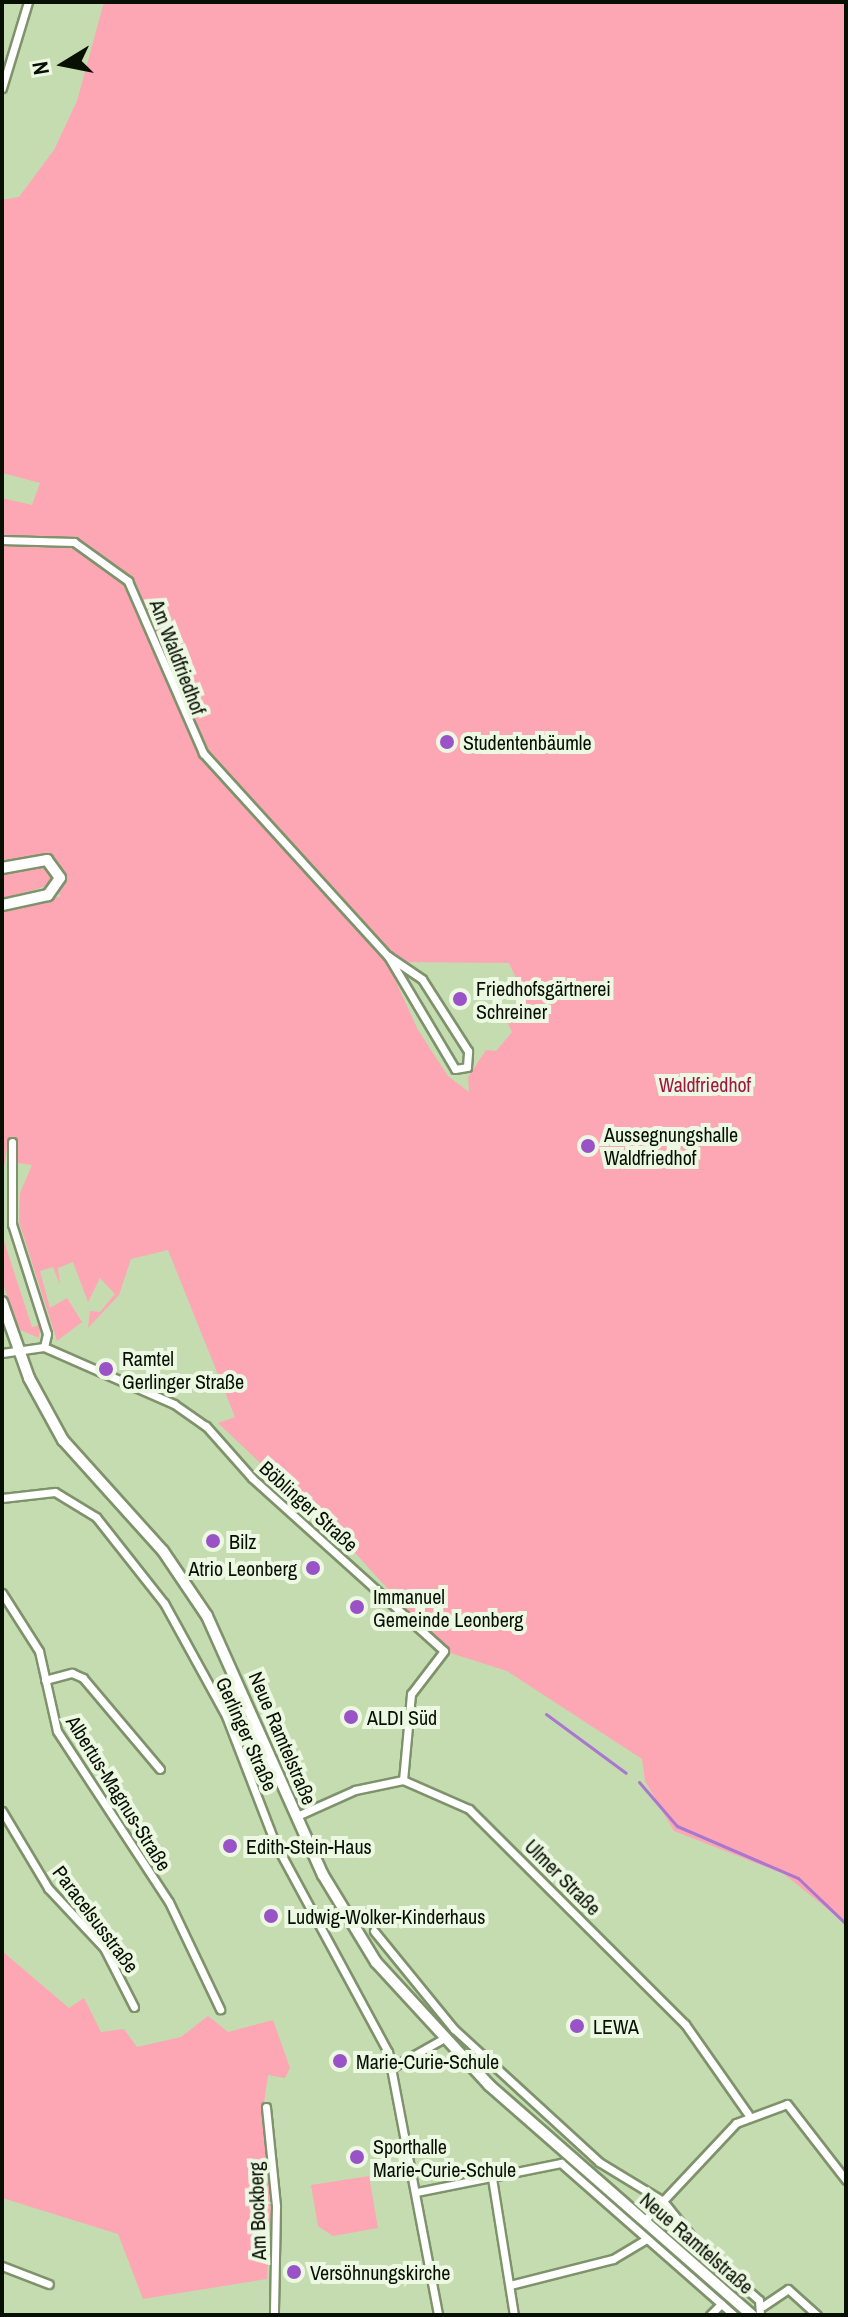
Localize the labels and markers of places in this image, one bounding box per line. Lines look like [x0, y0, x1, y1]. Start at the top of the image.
place label: Studentenbäumle [463, 730, 592, 754]
marker: Studentenbäumle [438, 733, 456, 751]
place label: Friedhofsgärtnerei Schreiner [476, 976, 611, 1023]
marker: Friedhofsgärtnerei Schreiner [451, 990, 469, 1008]
place label: Aussegnungshalle Waldfriedhof [604, 1122, 738, 1169]
marker: Aussegnungshalle Waldfriedhof [579, 1137, 597, 1155]
place label: Ramtel Gerlinger Straße [122, 1346, 244, 1393]
marker: Ramtel Gerlinger Straße [97, 1360, 115, 1378]
place label: Bilz [229, 1529, 256, 1553]
marker: Bilz [204, 1532, 222, 1550]
place label: Atrio Leonberg [189, 1556, 297, 1580]
marker: Atrio Leonberg [304, 1559, 322, 1577]
place label: Immanuel Gemeinde Leonberg [373, 1584, 523, 1631]
marker: Immanuel Gemeinde Leonberg [348, 1598, 366, 1616]
place label: ALDI Süd [367, 1705, 437, 1729]
marker: ALDI Süd [342, 1708, 360, 1726]
place label: Edith-Stein-Haus [246, 1834, 372, 1858]
marker: Edith-Stein-Haus [221, 1837, 239, 1855]
place label: Ludwig-Wolker-Kinderhaus [287, 1904, 485, 1928]
marker: Ludwig-Wolker-Kinderhaus [262, 1907, 280, 1925]
place label: LEWA [593, 2014, 639, 2038]
marker: LEWA [568, 2017, 586, 2035]
place label: Marie-Curie-Schule [356, 2049, 499, 2073]
marker: Marie-Curie-Schule [331, 2052, 349, 2070]
place label: Sporthalle Marie-Curie-Schule [373, 2134, 516, 2181]
marker: Sporthalle Marie-Curie-Schule [348, 2148, 366, 2166]
place label: Versöhnungskirche [310, 2260, 450, 2284]
marker: Versöhnungskirche [285, 2263, 303, 2281]

